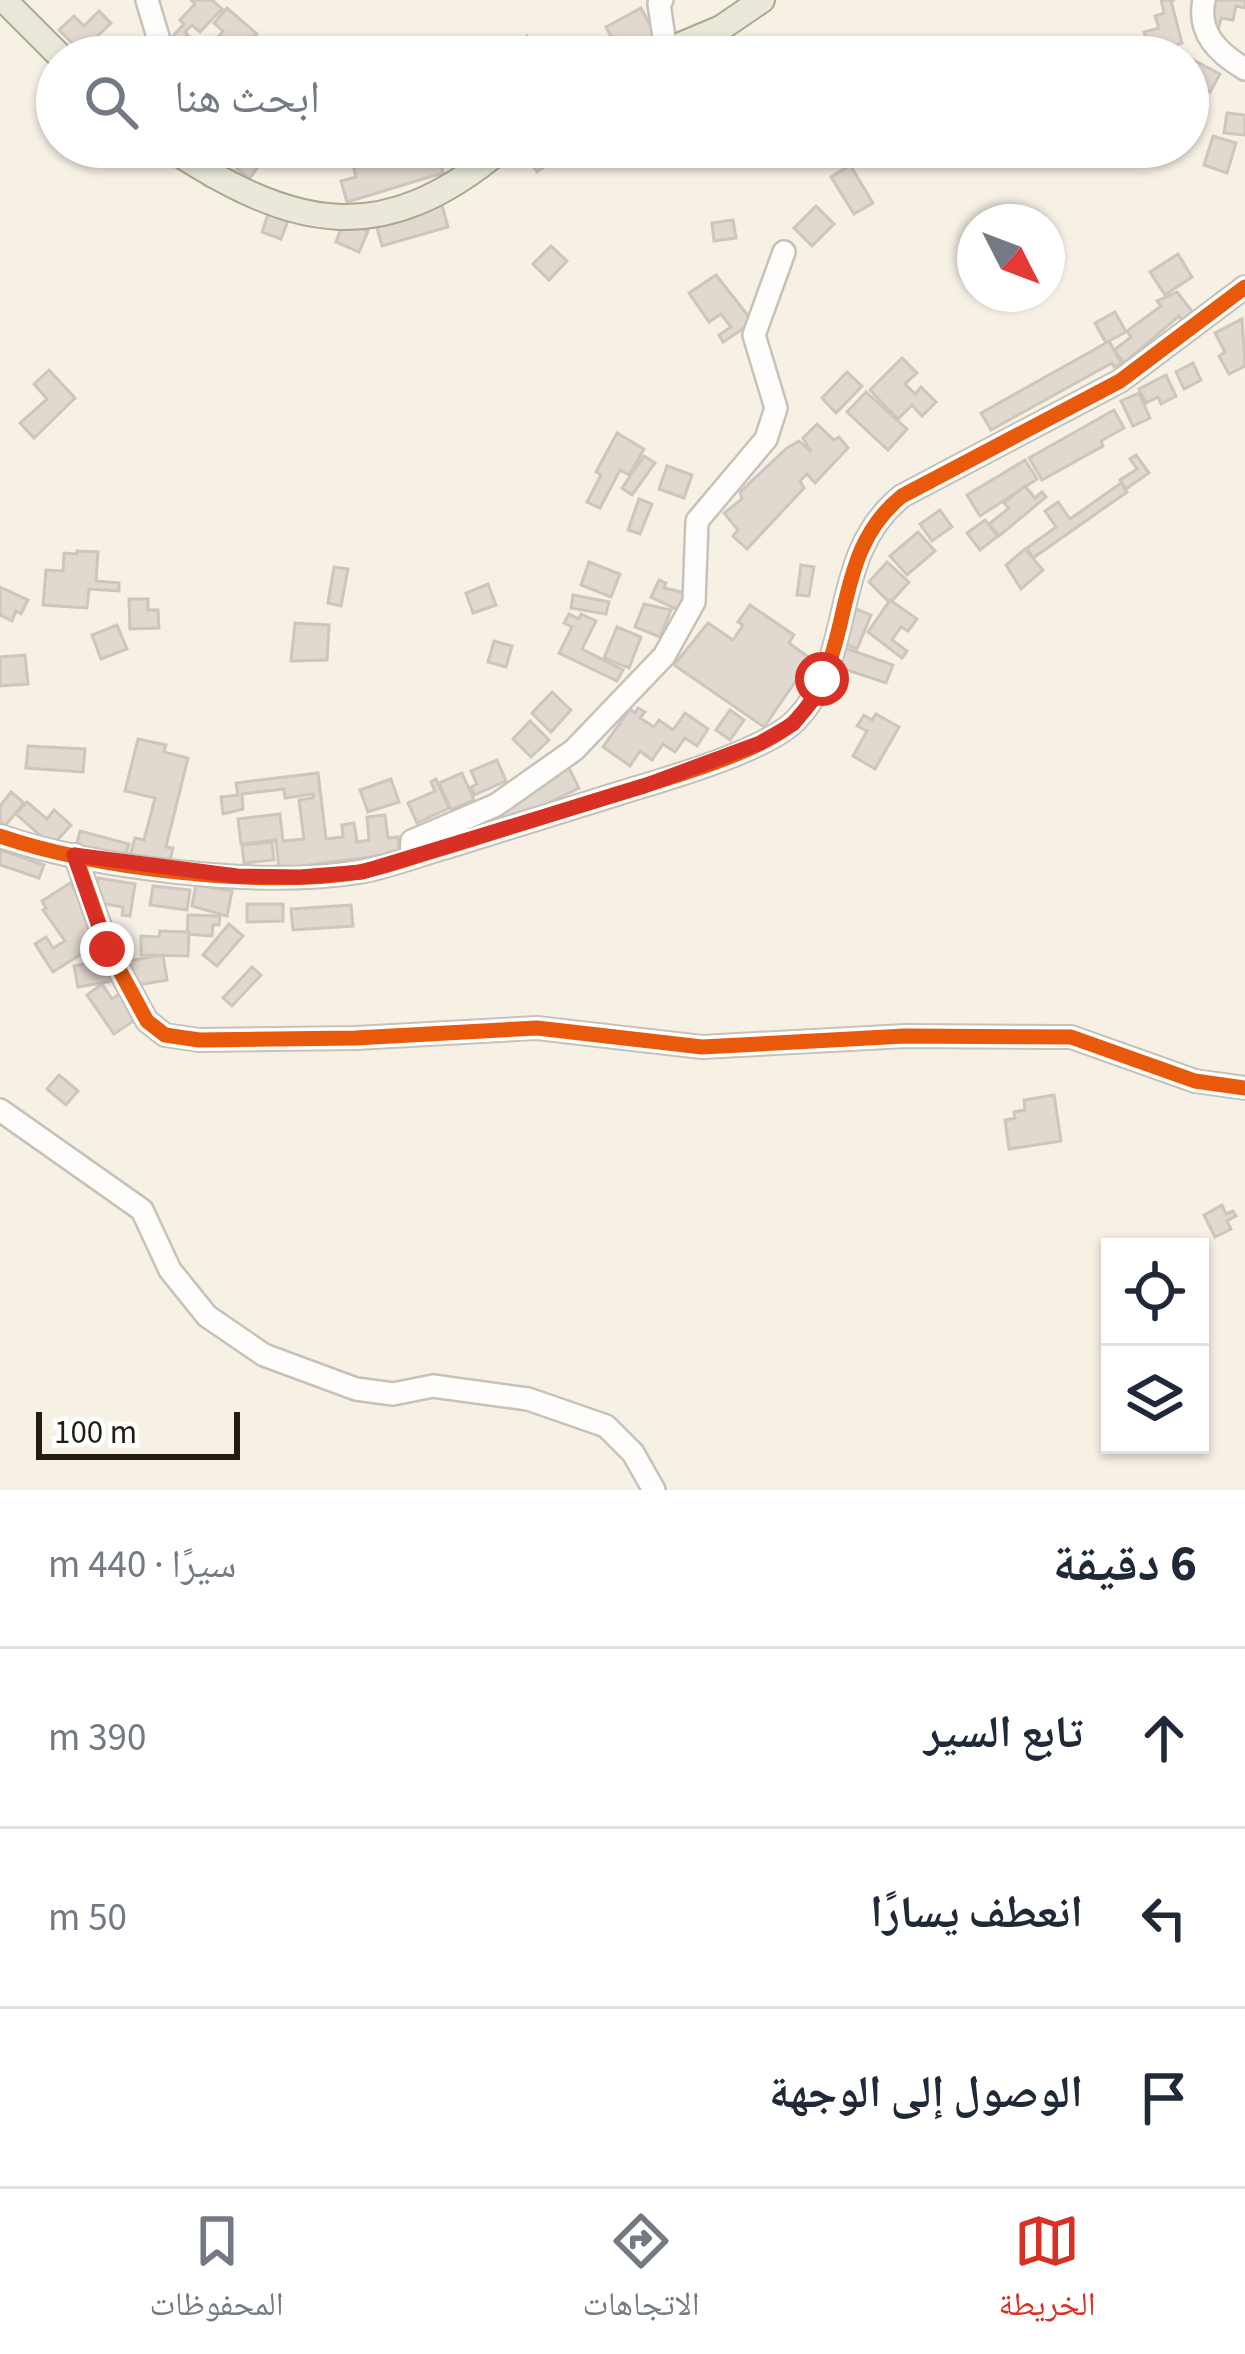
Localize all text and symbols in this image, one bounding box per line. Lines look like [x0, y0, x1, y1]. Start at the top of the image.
search box [36, 36, 1209, 168]
text: ابحث هنا [174, 66, 320, 130]
icon: search [78, 69, 144, 135]
north arrow [957, 204, 1065, 312]
route start [795, 652, 849, 706]
route end [80, 922, 134, 976]
map controls [1101, 1238, 1209, 1454]
button: locate [1101, 1238, 1209, 1346]
button: layers [1101, 1346, 1209, 1454]
scale bar [36, 1406, 240, 1459]
text: 100 m [54, 1409, 137, 1456]
text: 6 دقيقة [1053, 1528, 1197, 1600]
text: سيرًا · 440 m [48, 1537, 236, 1593]
text: تابع السير [924, 1701, 1083, 1765]
icon: ahead [1131, 1705, 1197, 1771]
text: 390 m [48, 1710, 146, 1766]
text: انعطف يسارًا [870, 1881, 1083, 1945]
icon: left [1131, 1885, 1197, 1951]
text: 50 m [48, 1890, 127, 1946]
text: الوصول إلى الوجهة [769, 2061, 1083, 2125]
icon: arrive [1131, 2065, 1197, 2131]
tab: المحفوظات [149, 2208, 284, 2336]
tab: الاتجاهات [582, 2208, 700, 2336]
tab: الخريطة [998, 2208, 1096, 2336]

